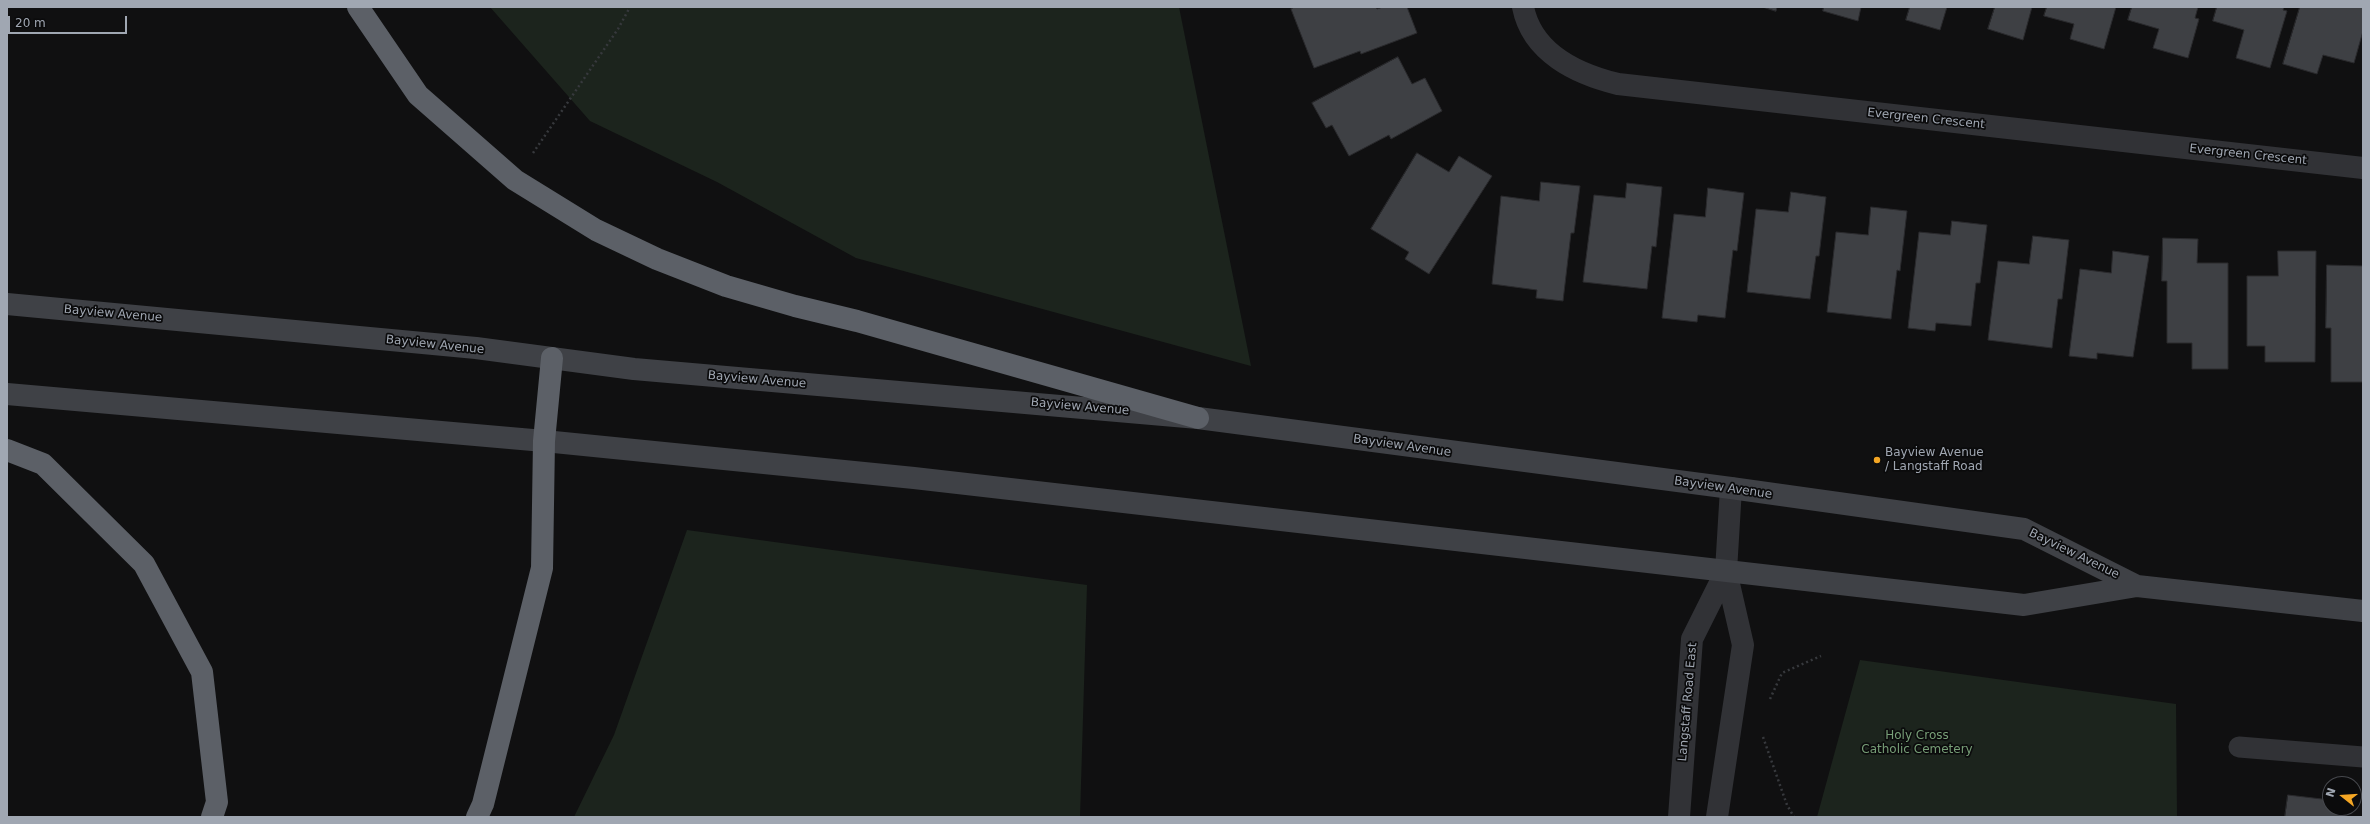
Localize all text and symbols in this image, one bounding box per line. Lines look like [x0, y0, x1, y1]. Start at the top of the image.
scale bar [10, 8, 129, 34]
text: 20 m [15, 16, 46, 30]
street label: Evergreen Crescent [1866, 106, 1986, 132]
street label: Evergreen Crescent [2188, 142, 2308, 168]
street label: Bayview Avenue [63, 303, 163, 325]
street label: Bayview Avenue [385, 333, 485, 357]
street label: Bayview Avenue [707, 369, 807, 391]
street label: Bayview Avenue [1030, 396, 1130, 418]
street label: Bayview Avenue [1352, 432, 1452, 460]
place label: Bayview Avenue / Langstaff Road [1885, 446, 1984, 474]
marker: Bayview Avenue / Langstaff Road [1872, 455, 1882, 465]
street label: Bayview Avenue [1673, 474, 1773, 502]
street label: Bayview Avenue [2026, 526, 2122, 582]
street label: Langstaff Road East [1676, 642, 1700, 762]
park label: Holy Cross Catholic Cemetery [1861, 729, 1973, 757]
north arrow [2322, 776, 2362, 816]
text: N [2323, 786, 2339, 799]

